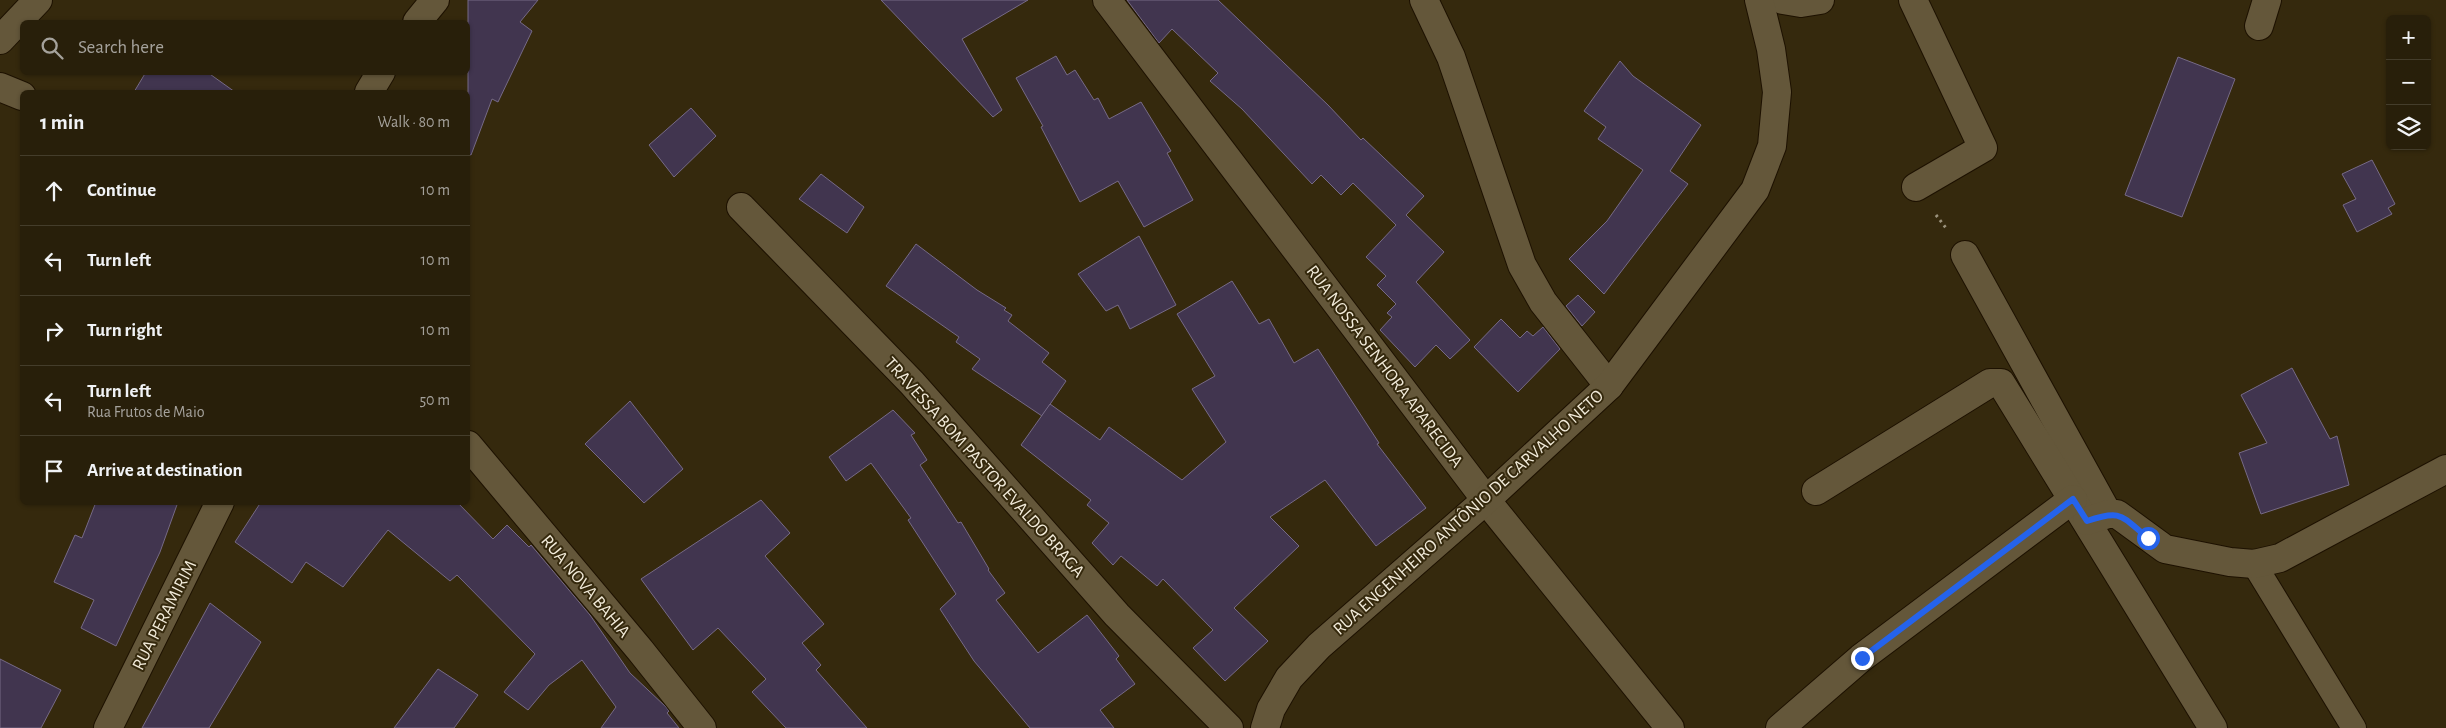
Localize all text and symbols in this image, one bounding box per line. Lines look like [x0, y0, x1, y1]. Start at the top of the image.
map controls [2386, 15, 2431, 150]
button: + [2386, 15, 2431, 60]
search box [20, 20, 470, 75]
icon: search [38, 34, 66, 62]
text: Search here [78, 38, 164, 57]
button: − [2386, 60, 2431, 105]
button: layers [2386, 105, 2431, 150]
text: 1 min [40, 112, 84, 133]
text: Walk · 80 m [378, 114, 450, 130]
icon: ahead [40, 177, 68, 205]
text: Continue [87, 181, 156, 200]
text: 10 m [421, 182, 450, 198]
icon: left [40, 247, 68, 275]
text: Turn left [87, 251, 151, 270]
text: 10 m [421, 252, 450, 268]
street label: RUA NOSSA SENHORA APARECIDA [1303, 262, 1466, 471]
icon: right [40, 317, 68, 345]
text: Turn right [87, 321, 162, 340]
text: 10 m [421, 322, 450, 338]
street label: TRAVESSA BOM PASTOR EVALDO BRAGA [881, 354, 1088, 582]
text: Turn left [87, 382, 151, 401]
street label: RUA ENGENHEIRO ANTÔNIO DE CARVALHO NETO [1328, 384, 1607, 639]
icon: left [40, 387, 68, 415]
text: 50 m [419, 392, 450, 408]
text: Rua Frutos de Maio [87, 404, 205, 420]
icon: arrive [40, 457, 68, 485]
text: Arrive at destination [87, 461, 243, 480]
route start [2137, 527, 2160, 550]
street label: RUA NOVA BAHIA [537, 532, 634, 642]
street label: RUA PERAMIRIM [130, 558, 200, 673]
route end [1851, 647, 1874, 670]

